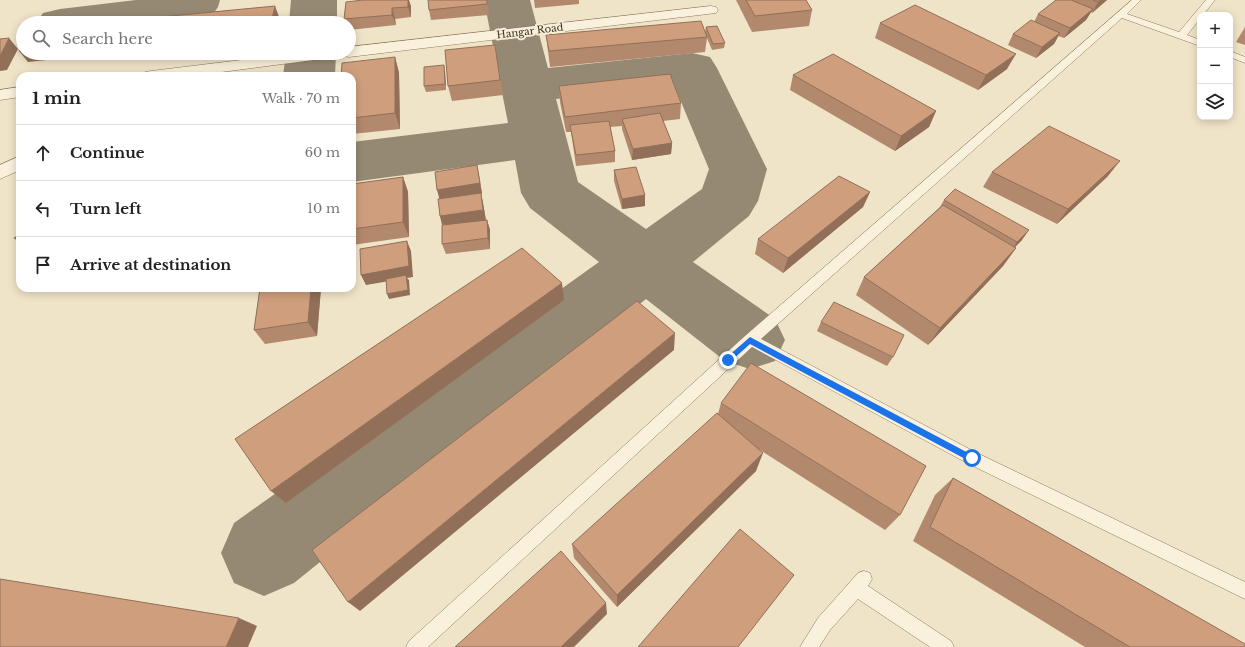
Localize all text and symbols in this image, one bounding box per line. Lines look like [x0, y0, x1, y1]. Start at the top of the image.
map controls [1197, 12, 1233, 120]
button: + [1197, 12, 1233, 48]
search box [16, 16, 356, 60]
street label: Hangar Road [496, 20, 564, 42]
icon: search [30, 27, 52, 49]
text: Search here [62, 29, 153, 48]
button: − [1197, 48, 1233, 84]
button: layers [1197, 84, 1233, 120]
text: 1 min [32, 88, 81, 109]
text: Walk · 70 m [262, 90, 340, 107]
icon: ahead [32, 142, 54, 164]
text: Continue [70, 143, 145, 162]
text: 60 m [305, 144, 340, 161]
icon: left [32, 198, 54, 220]
text: Turn left [70, 199, 141, 218]
text: 10 m [307, 200, 340, 217]
icon: arrive [32, 254, 54, 276]
text: Arrive at destination [70, 255, 231, 274]
route end [719, 351, 737, 369]
route start [963, 449, 981, 467]

